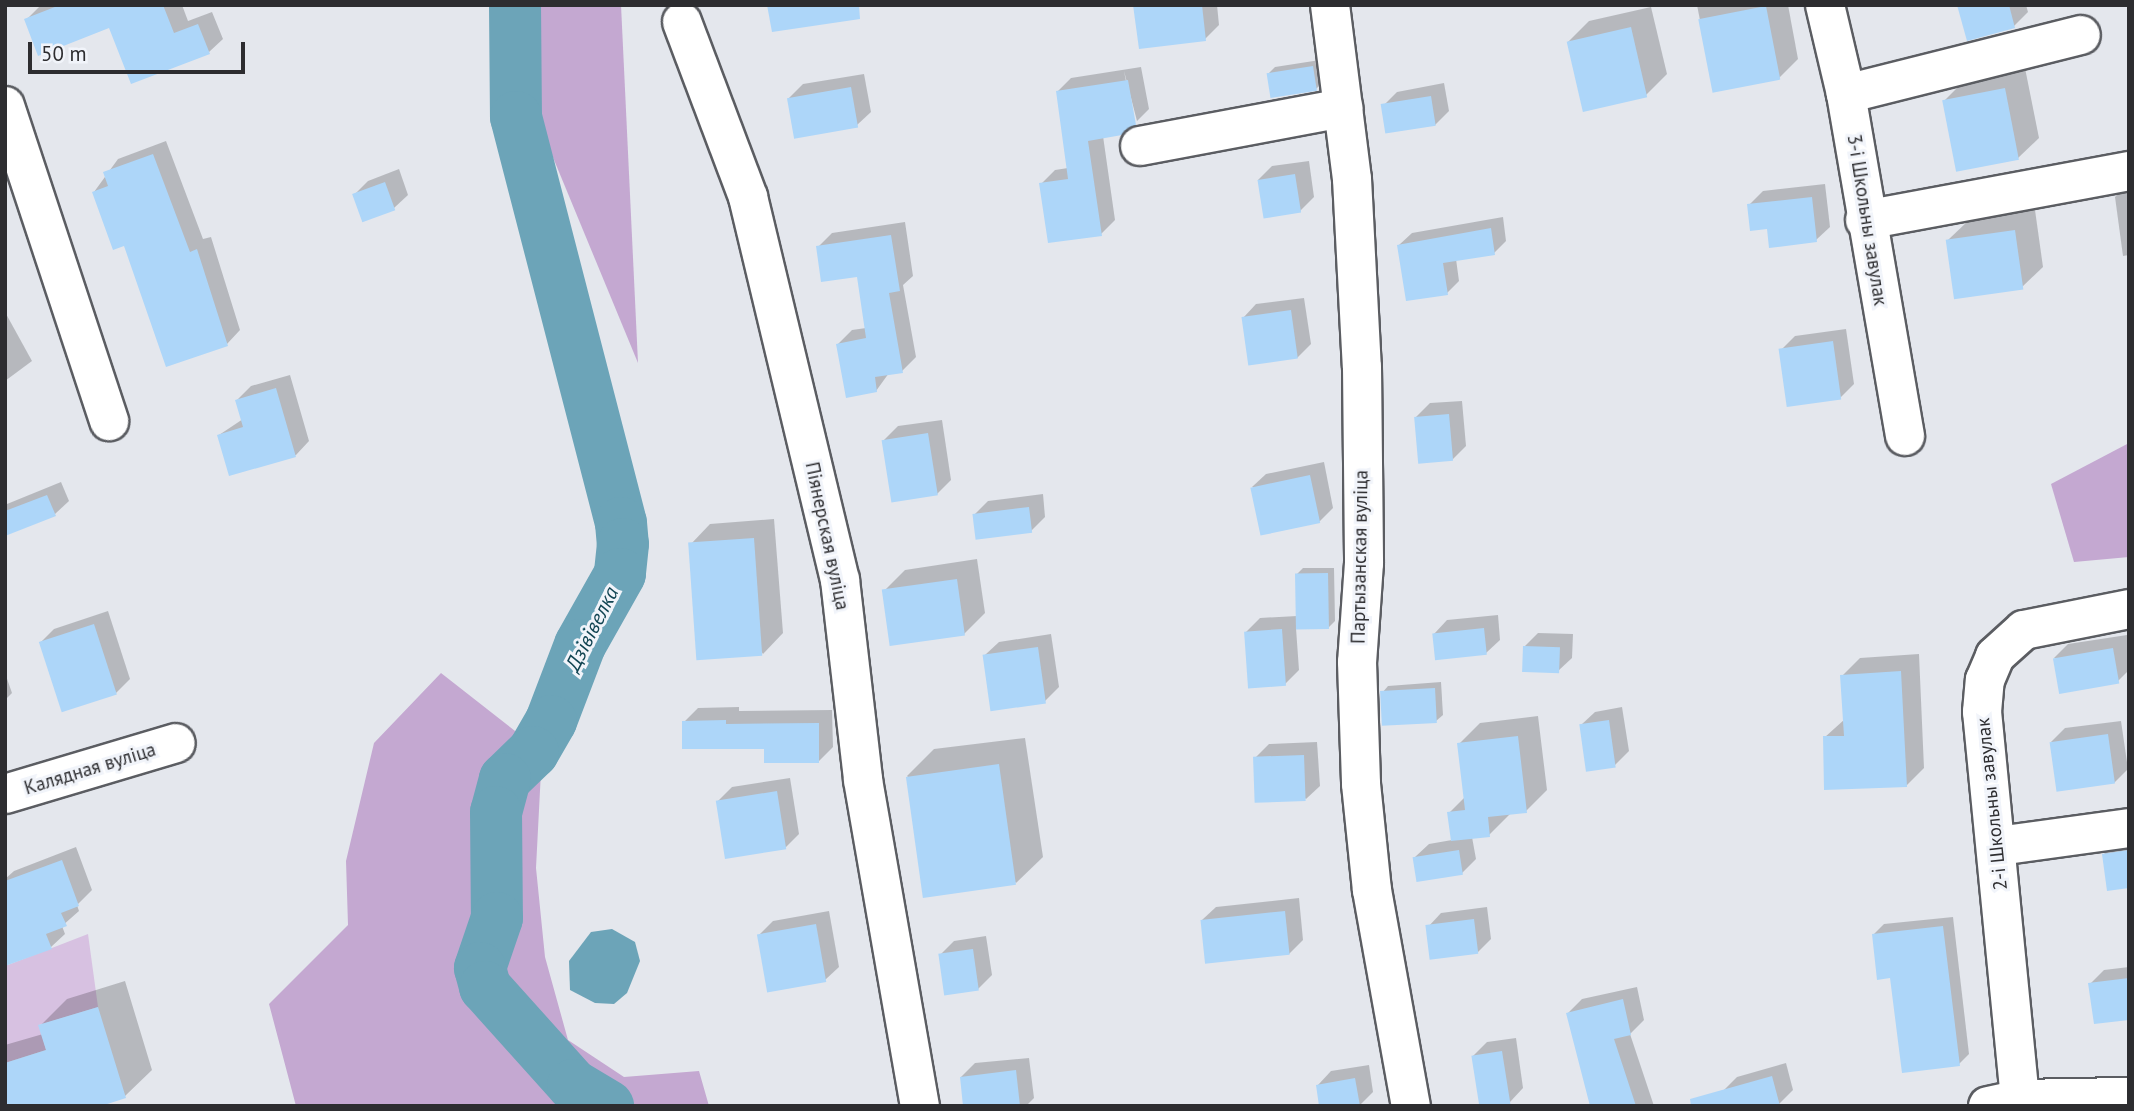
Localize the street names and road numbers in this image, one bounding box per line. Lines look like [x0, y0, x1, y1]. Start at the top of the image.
street label: 3-і Школьны завулак [1842, 133, 1892, 307]
street label: Піянерская вуліца [800, 460, 854, 612]
street label: Партызанская вуліца [1347, 470, 1373, 644]
street label: 2-і Школьны завулак [1972, 717, 2012, 891]
street label: Калядная вуліца [22, 738, 158, 800]

